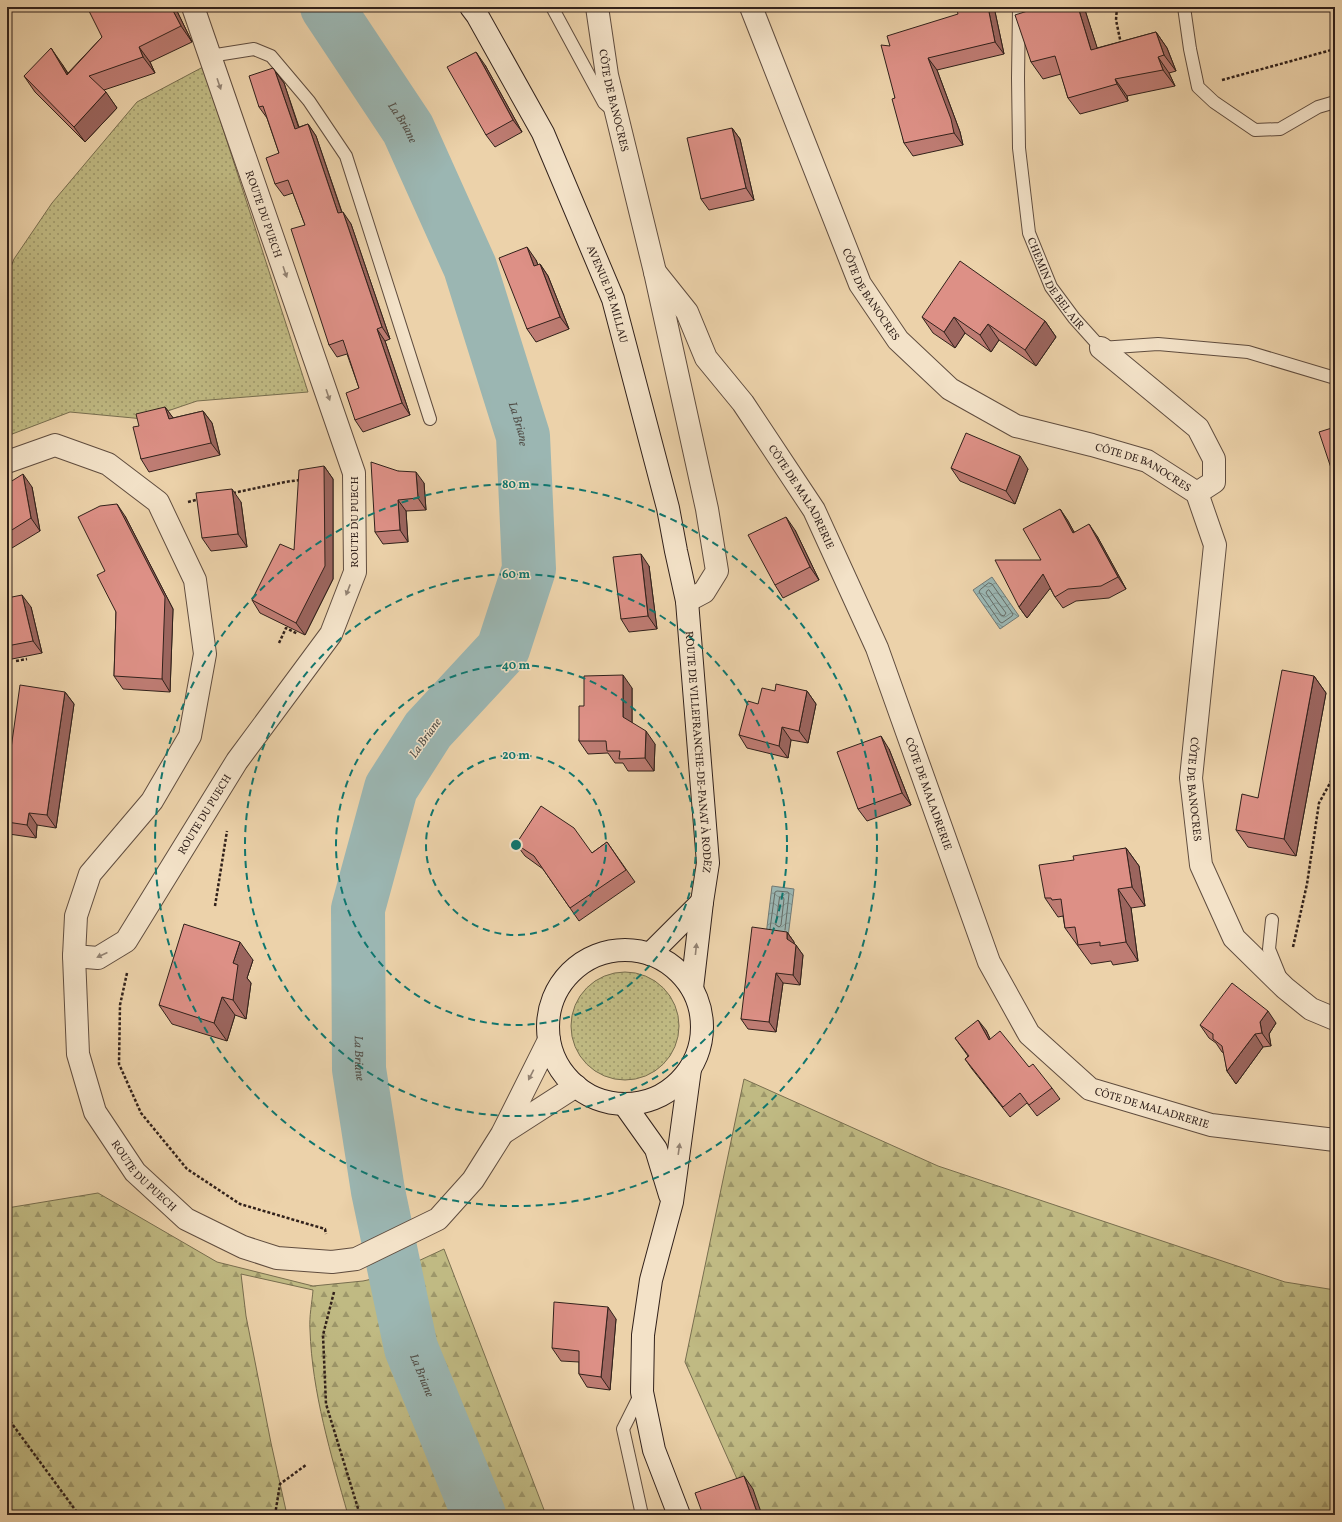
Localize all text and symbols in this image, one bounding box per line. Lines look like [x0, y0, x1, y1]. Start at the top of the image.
street label: CÔTE DE BANOCRES [594, 48, 631, 154]
one-way arrow [217, 78, 223, 90]
water label: La Briane [383, 99, 420, 146]
street label: ROUTE DU PUECH [241, 169, 285, 260]
street label: CHEMIN DE BEL AIR [1023, 235, 1087, 334]
street label: AVENUE DE MILLAU [582, 243, 630, 345]
street label: CÔTE DE BANOCRES [838, 246, 902, 344]
one-way arrow [282, 267, 288, 279]
one-way arrow [325, 390, 331, 402]
water label: La Briane [504, 400, 530, 447]
street label: CÔTE DE BANOCRES [1093, 440, 1193, 496]
street label: CÔTE DE MALADRERIE [764, 442, 837, 552]
street label: ROUTE DU PUECH [348, 476, 363, 568]
text: 80 m [502, 477, 530, 493]
text: 60 m [502, 567, 530, 583]
one-way arrow [345, 584, 351, 596]
street label: ROUTE DE VILLEFRANCHE-DE-PANAT À RODEZ [680, 630, 714, 874]
text: 40 m [502, 658, 531, 674]
water label: La Briane [406, 715, 446, 762]
street label: CÔTE DE MALADRERIE [900, 736, 955, 853]
street label: CÔTE DE BANOCRES [1182, 736, 1204, 842]
text: 20 m [502, 748, 530, 764]
street label: ROUTE DU PUECH [175, 772, 236, 858]
centre of rings [509, 838, 523, 852]
one-way arrow [693, 943, 700, 955]
one-way arrow [96, 952, 107, 958]
water label: La Briane [350, 1036, 368, 1083]
one-way arrow [528, 1069, 534, 1081]
street label: CÔTE DE MALADRERIE [1093, 1085, 1211, 1133]
street label: ROUTE DU PUECH [107, 1138, 179, 1215]
one-way arrow [676, 1143, 682, 1155]
water label: La Briane [405, 1352, 437, 1400]

